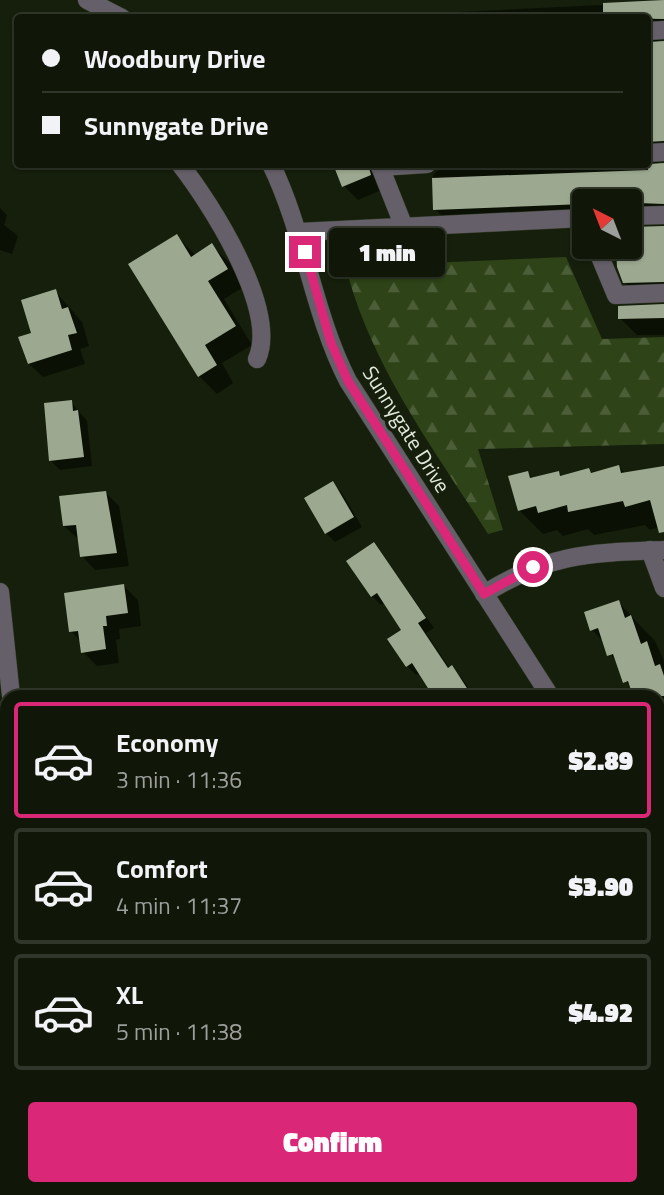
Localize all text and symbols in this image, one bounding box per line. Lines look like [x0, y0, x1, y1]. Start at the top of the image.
text: Woodbury Drive [84, 39, 266, 78]
text: Sunnygate Drive [84, 106, 269, 145]
north arrow [572, 189, 642, 259]
map controls [572, 189, 642, 259]
callout: 1 min [330, 228, 445, 276]
text: 1 min [358, 235, 416, 270]
route end [289, 236, 321, 268]
street label: Sunnygate Drive [355, 359, 459, 499]
route start [517, 551, 549, 583]
text: Economy [116, 723, 218, 762]
icon: car [32, 729, 95, 792]
text: $2.89 [568, 741, 633, 780]
text: 3 min · 11:36 [116, 762, 242, 797]
text: Comfort [116, 849, 208, 888]
icon: car [32, 855, 95, 918]
text: $3.90 [568, 867, 633, 906]
text: 4 min · 11:37 [116, 888, 242, 923]
text: XL [116, 975, 143, 1014]
icon: car [32, 981, 95, 1044]
text: $4.92 [568, 993, 633, 1032]
text: 5 min · 11:38 [116, 1014, 242, 1049]
button: Confirm [28, 1102, 637, 1182]

